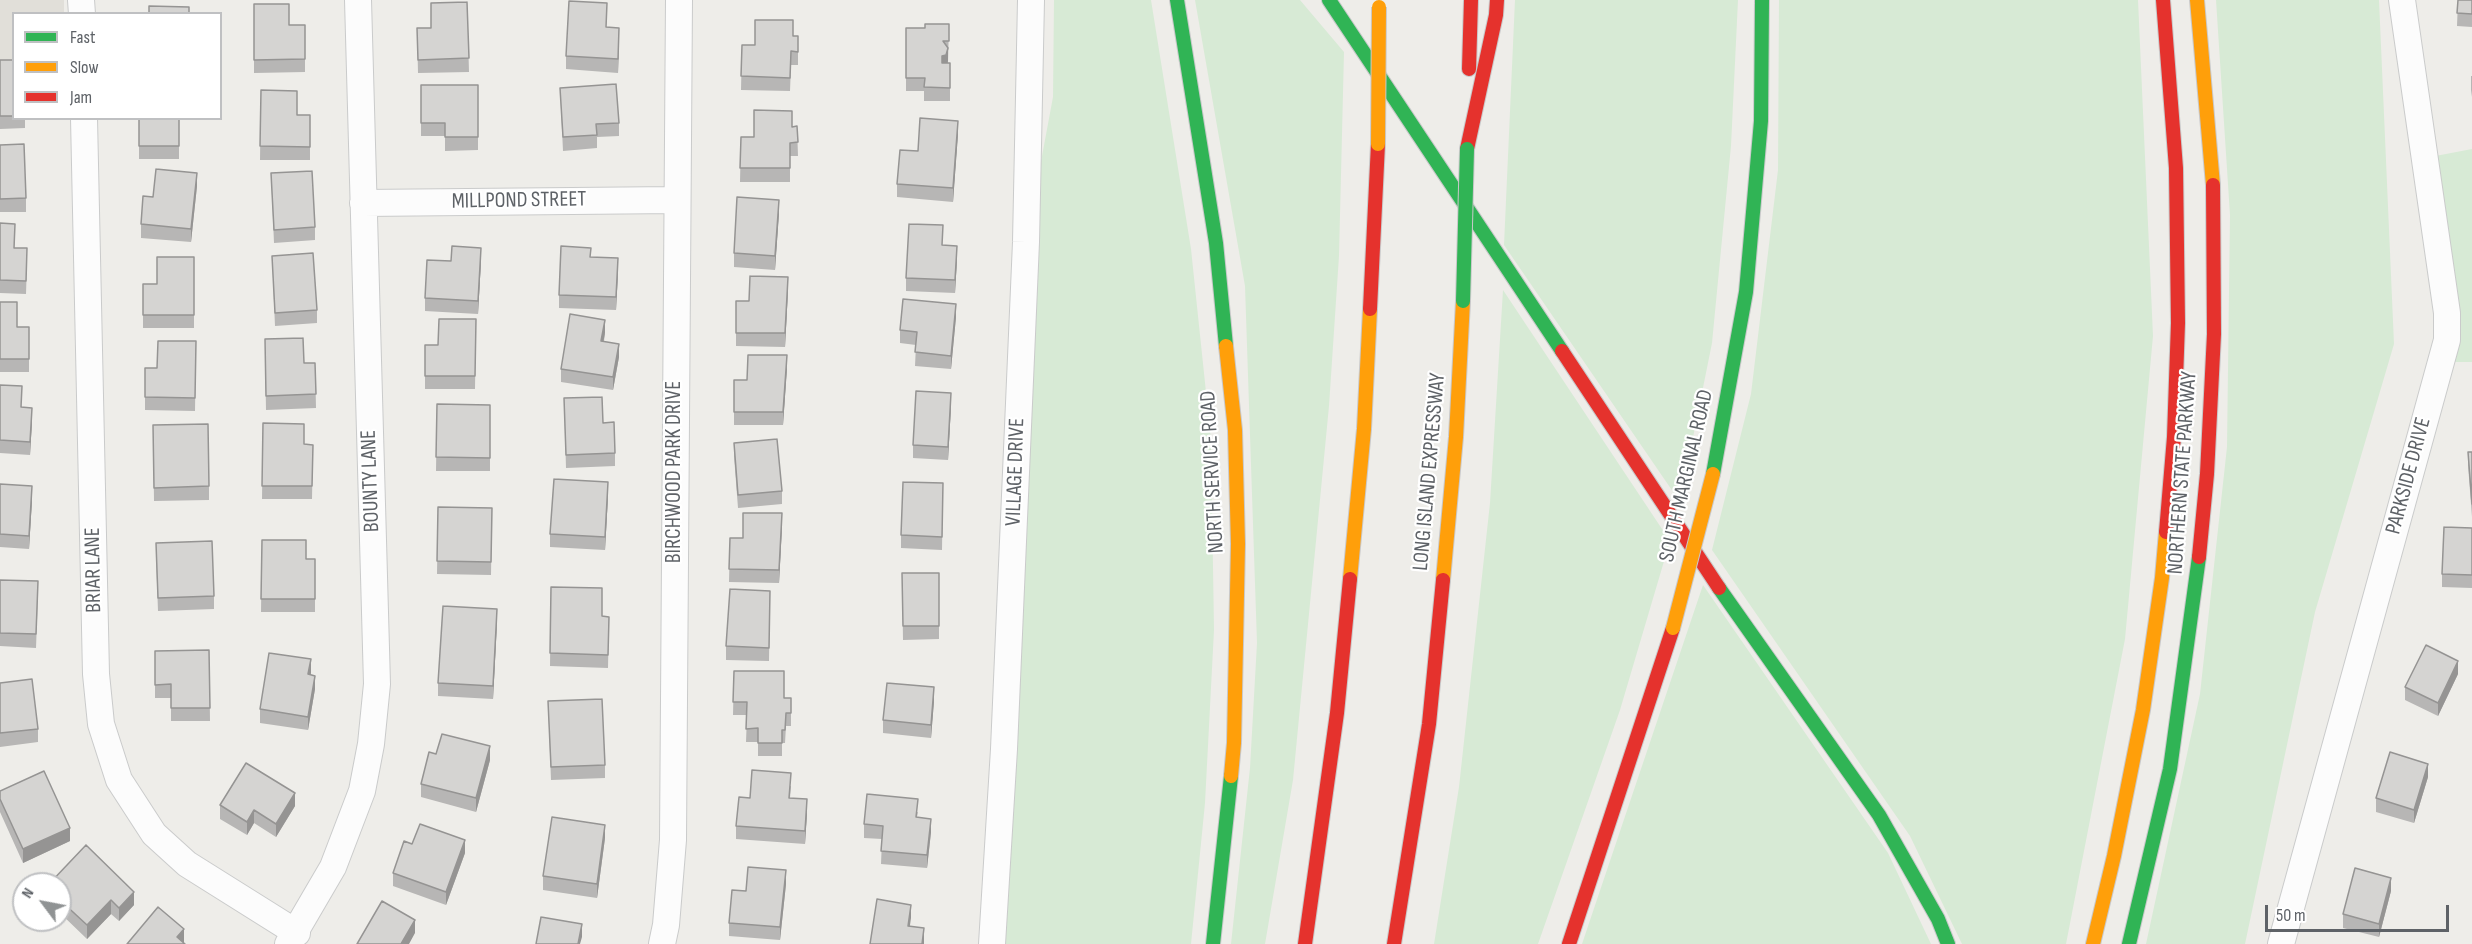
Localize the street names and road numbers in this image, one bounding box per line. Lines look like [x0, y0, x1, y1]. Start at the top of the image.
street label: MILLPOND STREET [451, 187, 587, 215]
street label: NORTHERN STATE PARKWAY [2163, 371, 2203, 575]
street label: LONG ISLAND EXPRESSWAY [1408, 372, 1452, 572]
street label: BIRCHWOOD PARK DRIVE [661, 381, 687, 563]
street label: SOUTH MARGINAL ROAD [1654, 387, 1720, 565]
street label: NORTH SERVICE ROAD [1196, 390, 1230, 554]
street label: PARKSIDE DRIVE [2381, 415, 2437, 537]
street label: VILLAGE DRIVE [1001, 418, 1031, 526]
street label: BOUNTY LANE [356, 429, 386, 533]
street label: BRIAR LANE [80, 527, 108, 613]

